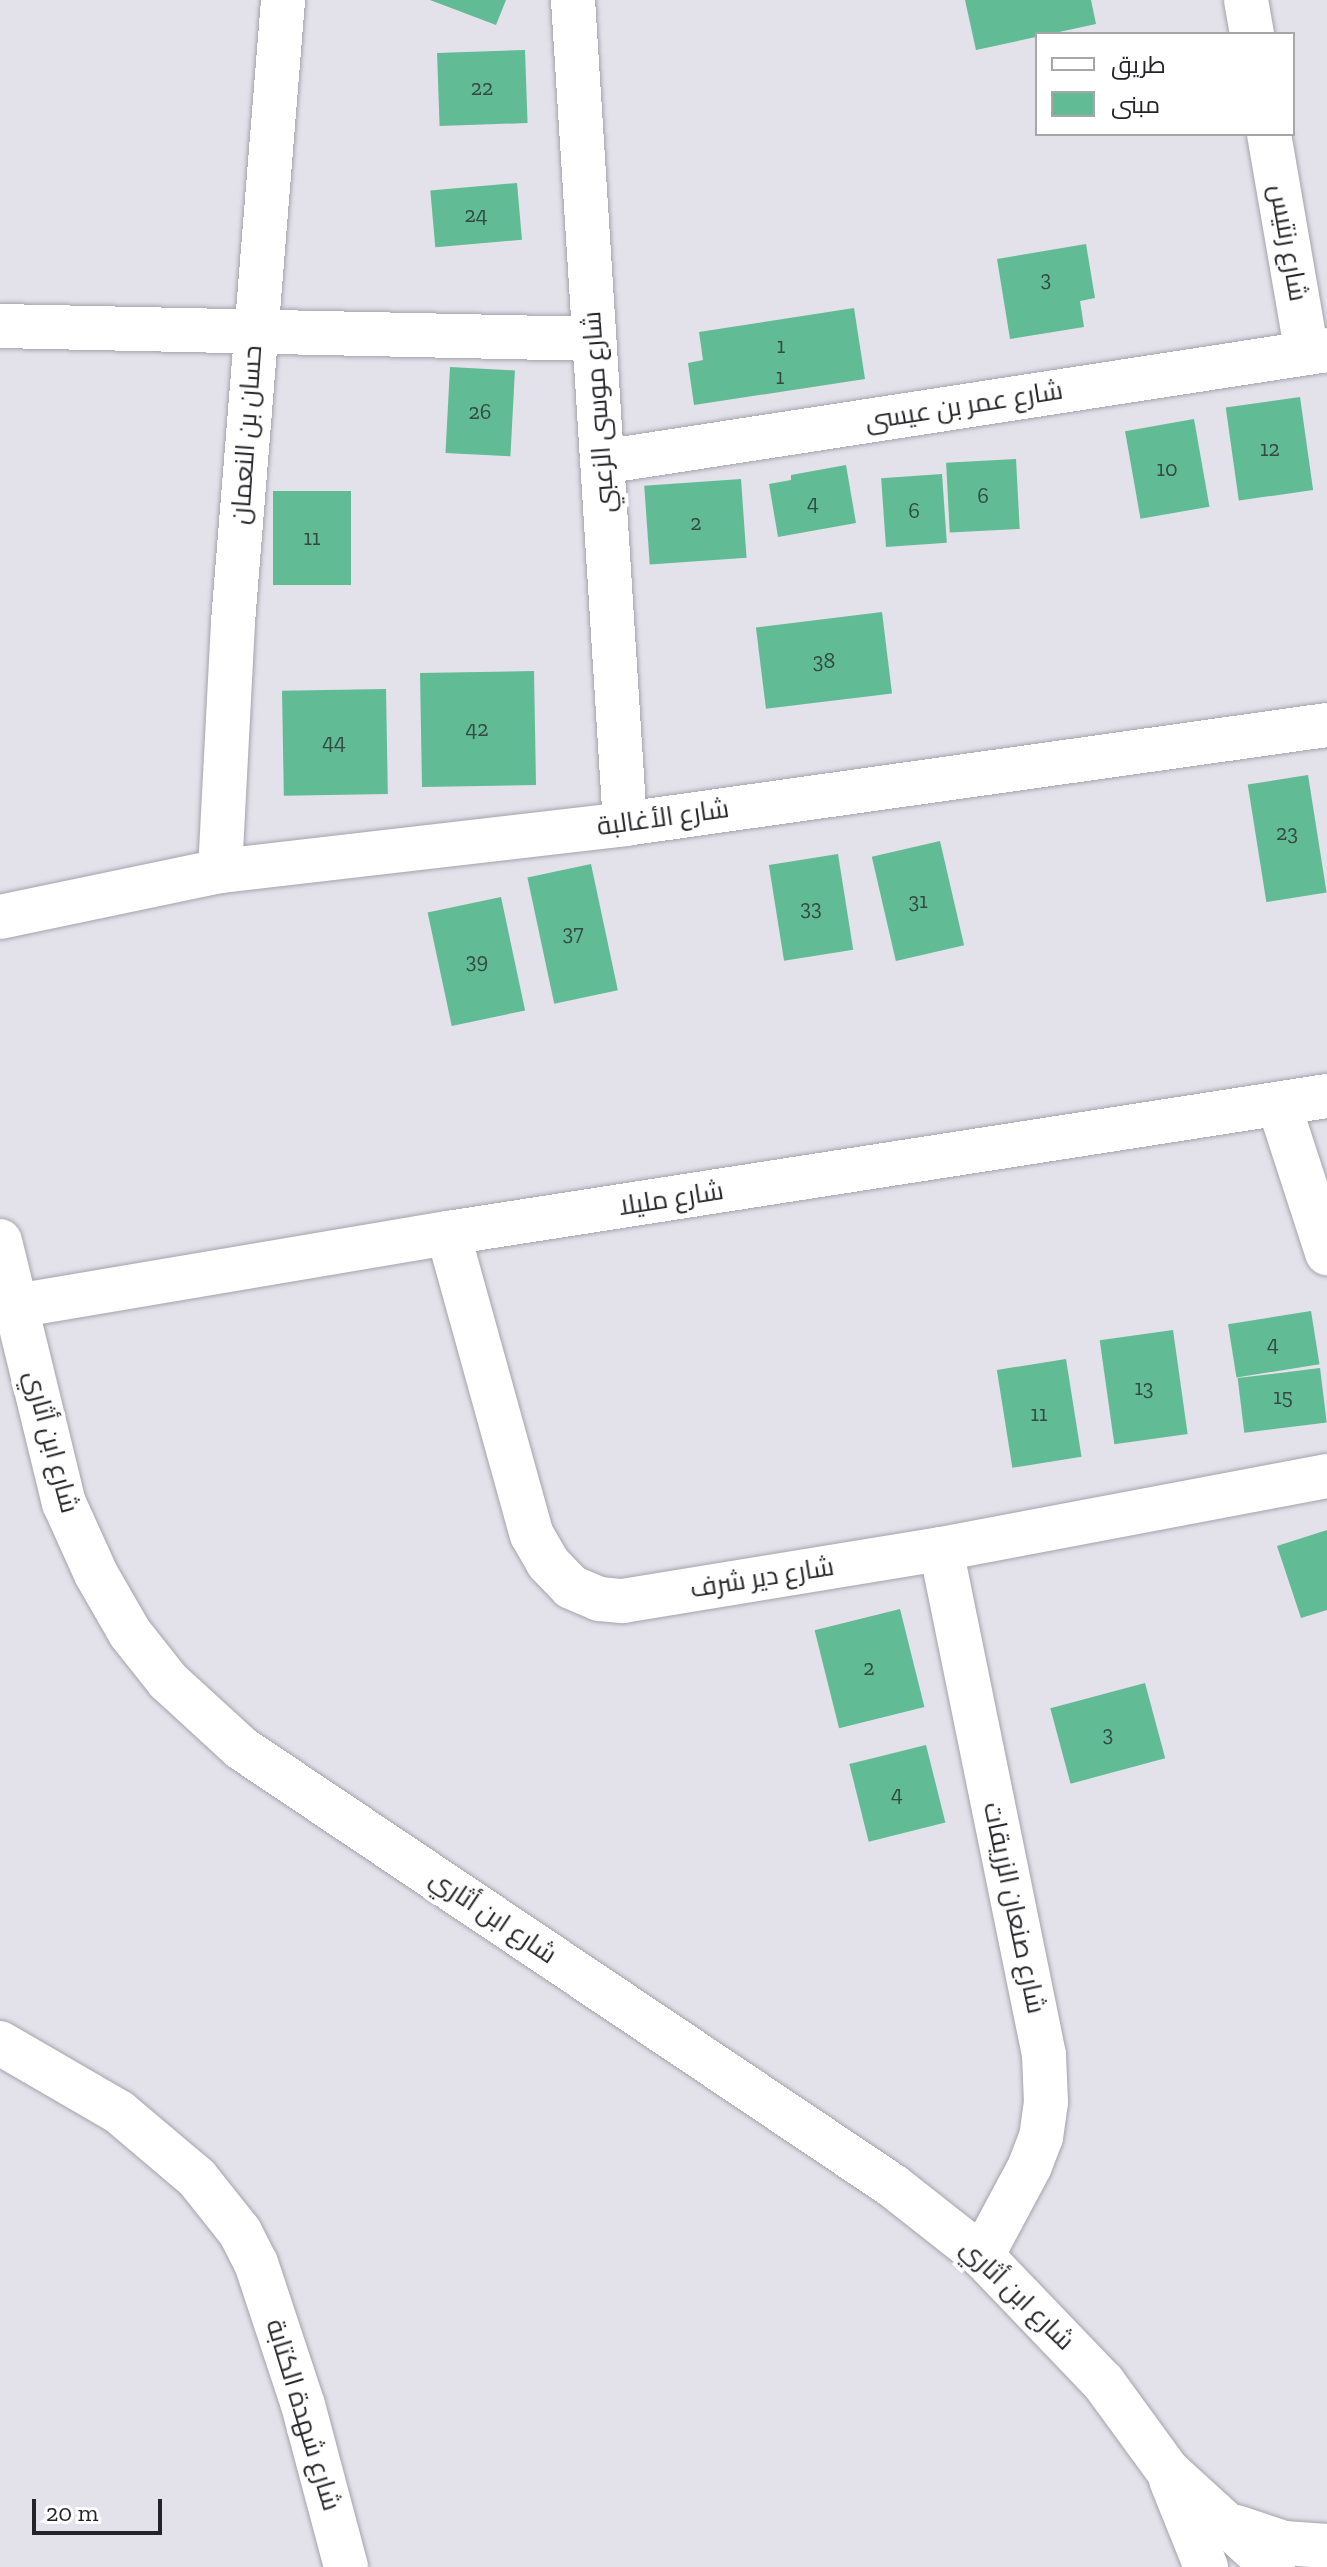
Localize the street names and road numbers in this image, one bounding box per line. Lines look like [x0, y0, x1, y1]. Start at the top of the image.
street label: شارع رنتيس [1262, 182, 1314, 304]
street label: شارع موسى الزعبي [576, 310, 622, 514]
street label: حسان بن النعمان [225, 344, 269, 526]
street label: شارع عمر بن عيسى [863, 375, 1065, 437]
street label: شارع الأغالبة [595, 793, 731, 843]
street label: شارع مليلا [616, 1175, 726, 1223]
street label: شارع ابن أثاري [17, 1367, 85, 1517]
street label: شارع دير شرف [688, 1551, 836, 1605]
street label: شارع صنعان الزريقات [976, 1799, 1052, 2017]
street label: شارع ابن أثاري [424, 1863, 562, 1971]
street label: شارع ابن أثاري [954, 2233, 1080, 2357]
street label: شارع شهدة الكتابة [259, 2316, 347, 2514]

